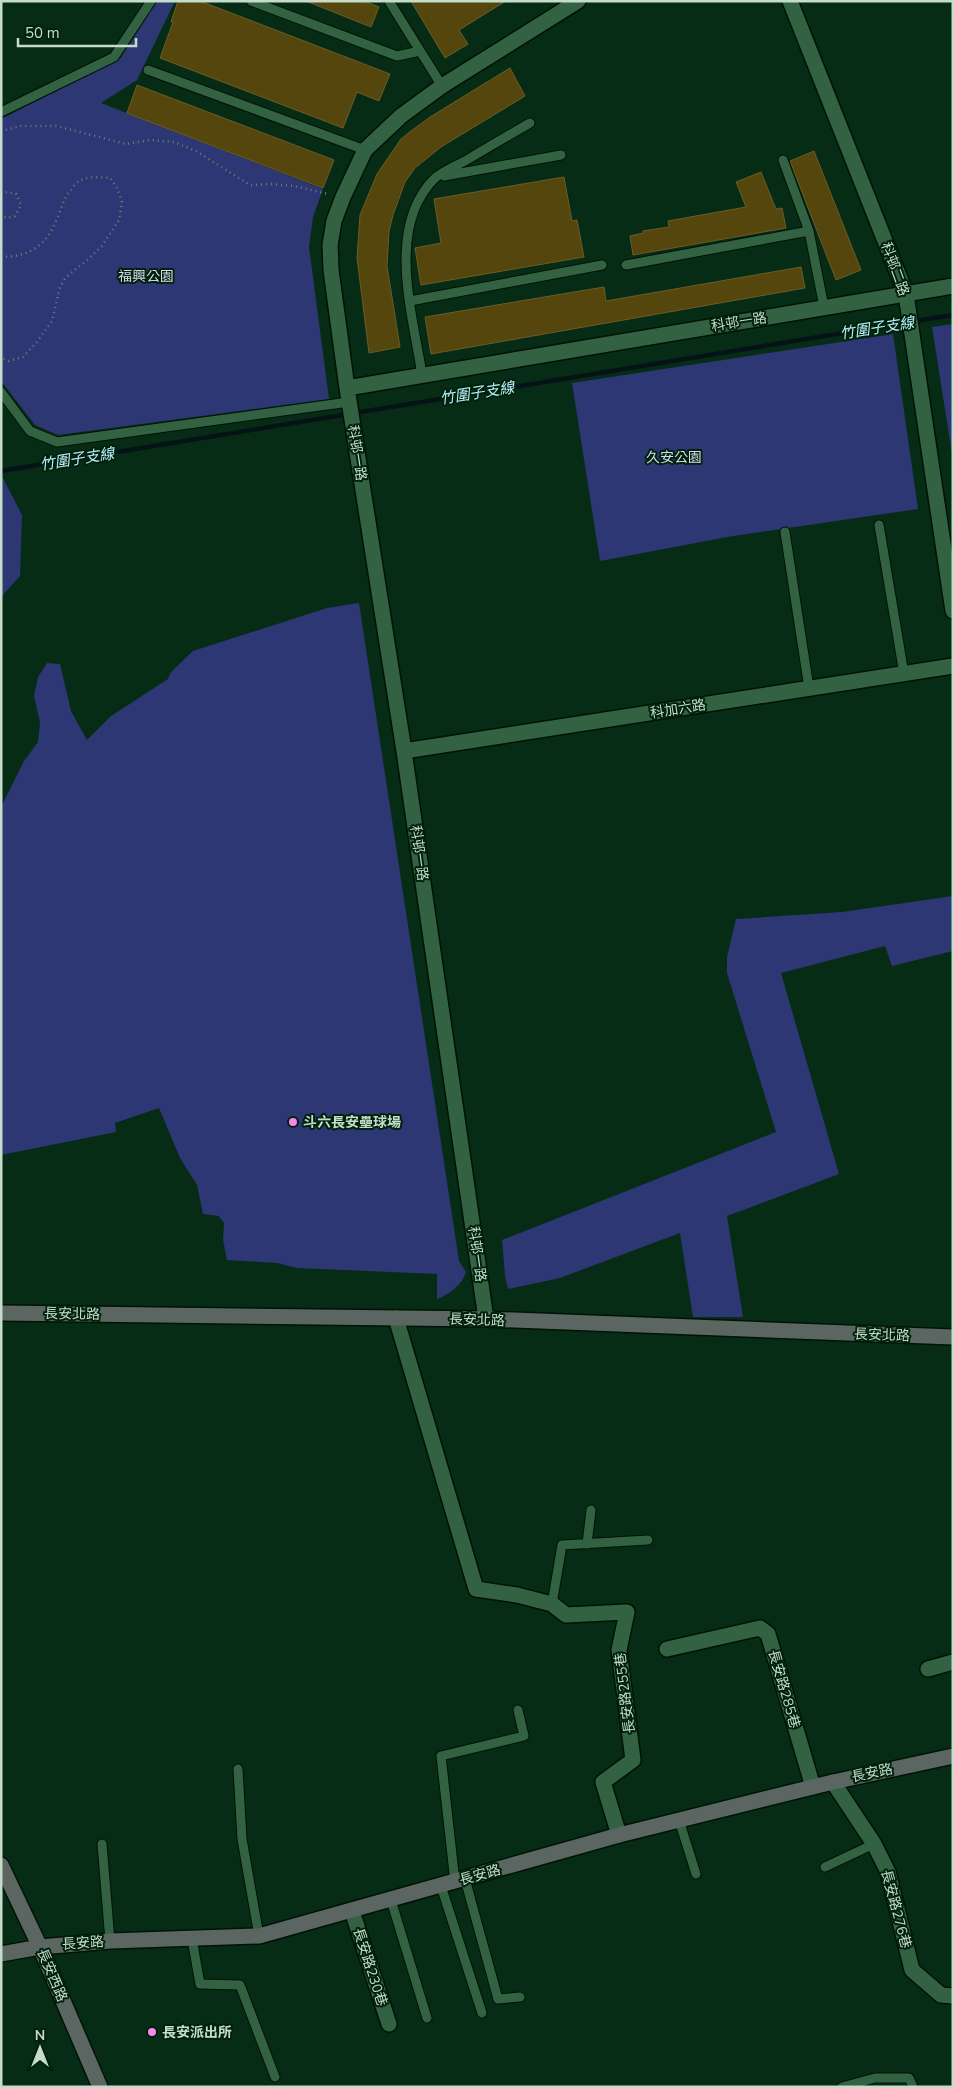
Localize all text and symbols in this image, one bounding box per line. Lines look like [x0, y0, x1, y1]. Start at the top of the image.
scale bar [18, 15, 135, 47]
text: 50 m [25, 23, 60, 43]
street label: 科邨二路 [876, 239, 914, 299]
park label: 福興公園 [118, 267, 174, 286]
street label: 科邨一路 [710, 308, 768, 336]
water label: 竹圍子支線 [838, 312, 918, 344]
water label: 竹圍子支線 [438, 377, 518, 409]
street label: 科邨一路 [343, 424, 371, 482]
water label: 竹圍子支線 [38, 443, 118, 475]
park label: 久安公園 [646, 448, 702, 467]
street label: 科加六路 [649, 695, 707, 723]
street label: 科邨一路 [406, 824, 432, 882]
place label: 斗六長安壘球場 [303, 1113, 401, 1132]
marker: 斗六長安壘球場 [287, 1116, 299, 1128]
street label: 科邨一路 [464, 1225, 490, 1283]
street label: 長安北路 [44, 1304, 100, 1324]
street label: 長安北路 [449, 1310, 505, 1330]
street label: 長安北路 [854, 1325, 910, 1345]
street label: 長安路285巷 [764, 1647, 804, 1731]
street label: 長安路255巷 [611, 1652, 639, 1734]
street label: 長安路 [849, 1759, 895, 1787]
street label: 長安路 [457, 1860, 503, 1890]
street label: 長安路276巷 [876, 1867, 916, 1951]
street label: 長安路230巷 [348, 1925, 392, 2009]
street label: 長安路 [61, 1932, 105, 1954]
street label: 長安西路 [32, 1946, 72, 2004]
north arrow [15, 2023, 65, 2073]
place label: 長安派出所 [162, 2023, 232, 2042]
text: N [35, 2026, 45, 2045]
marker: 長安派出所 [146, 2026, 158, 2038]

